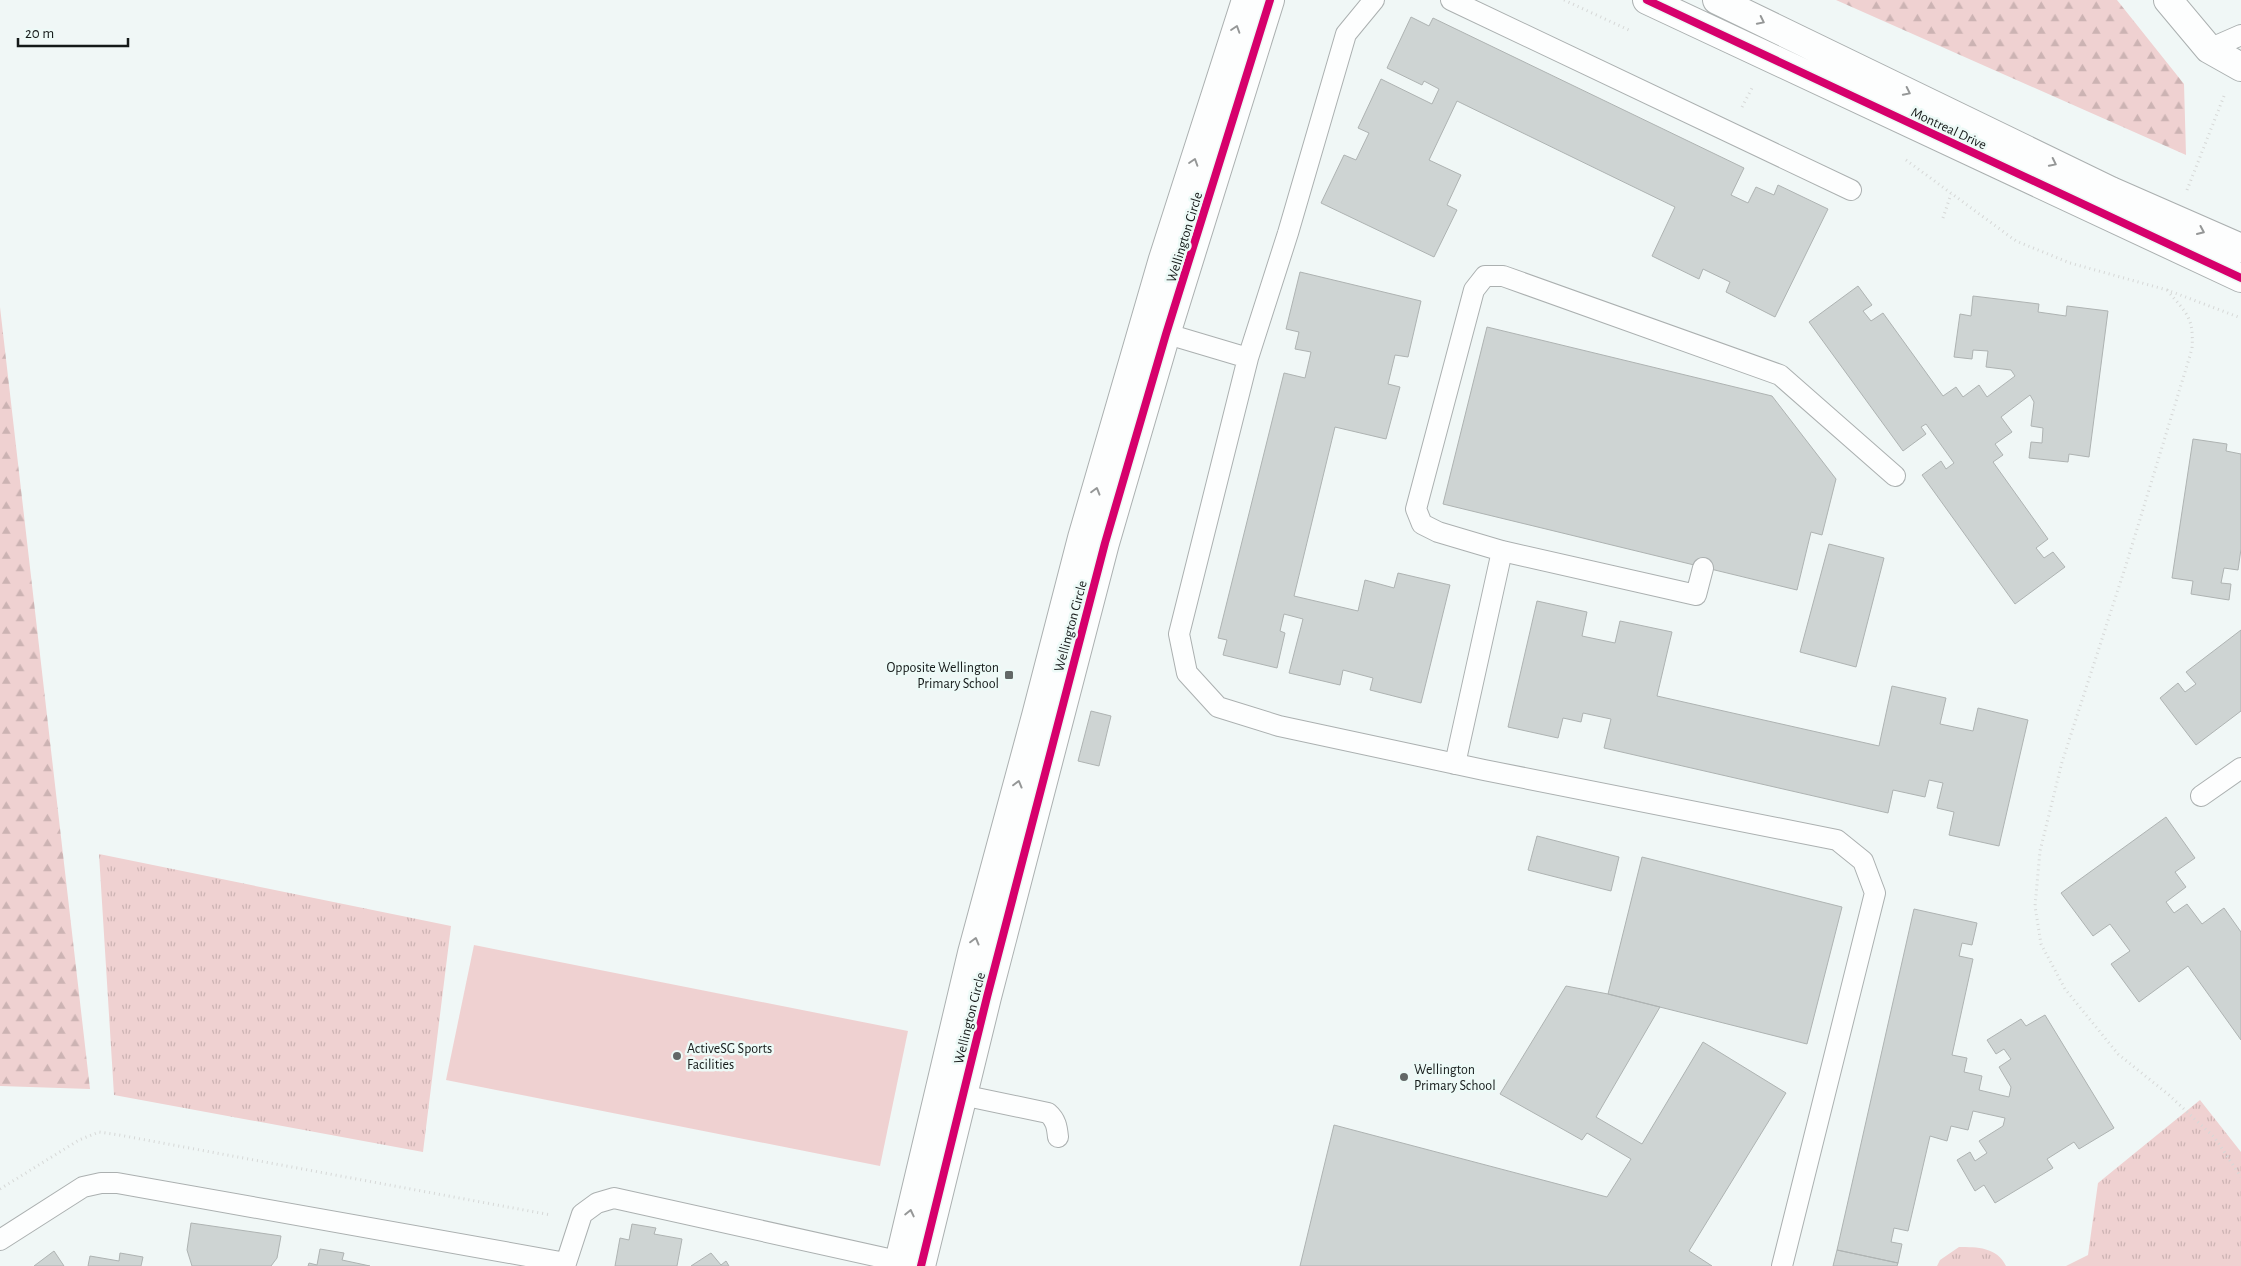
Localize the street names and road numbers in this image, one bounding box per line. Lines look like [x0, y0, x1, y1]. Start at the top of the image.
street label: Montreal Drive [1909, 105, 1988, 152]
street label: Wellington Circle [1165, 190, 1205, 284]
street label: Wellington Circle [1052, 579, 1090, 673]
street label: Wellington Circle [952, 971, 988, 1065]

